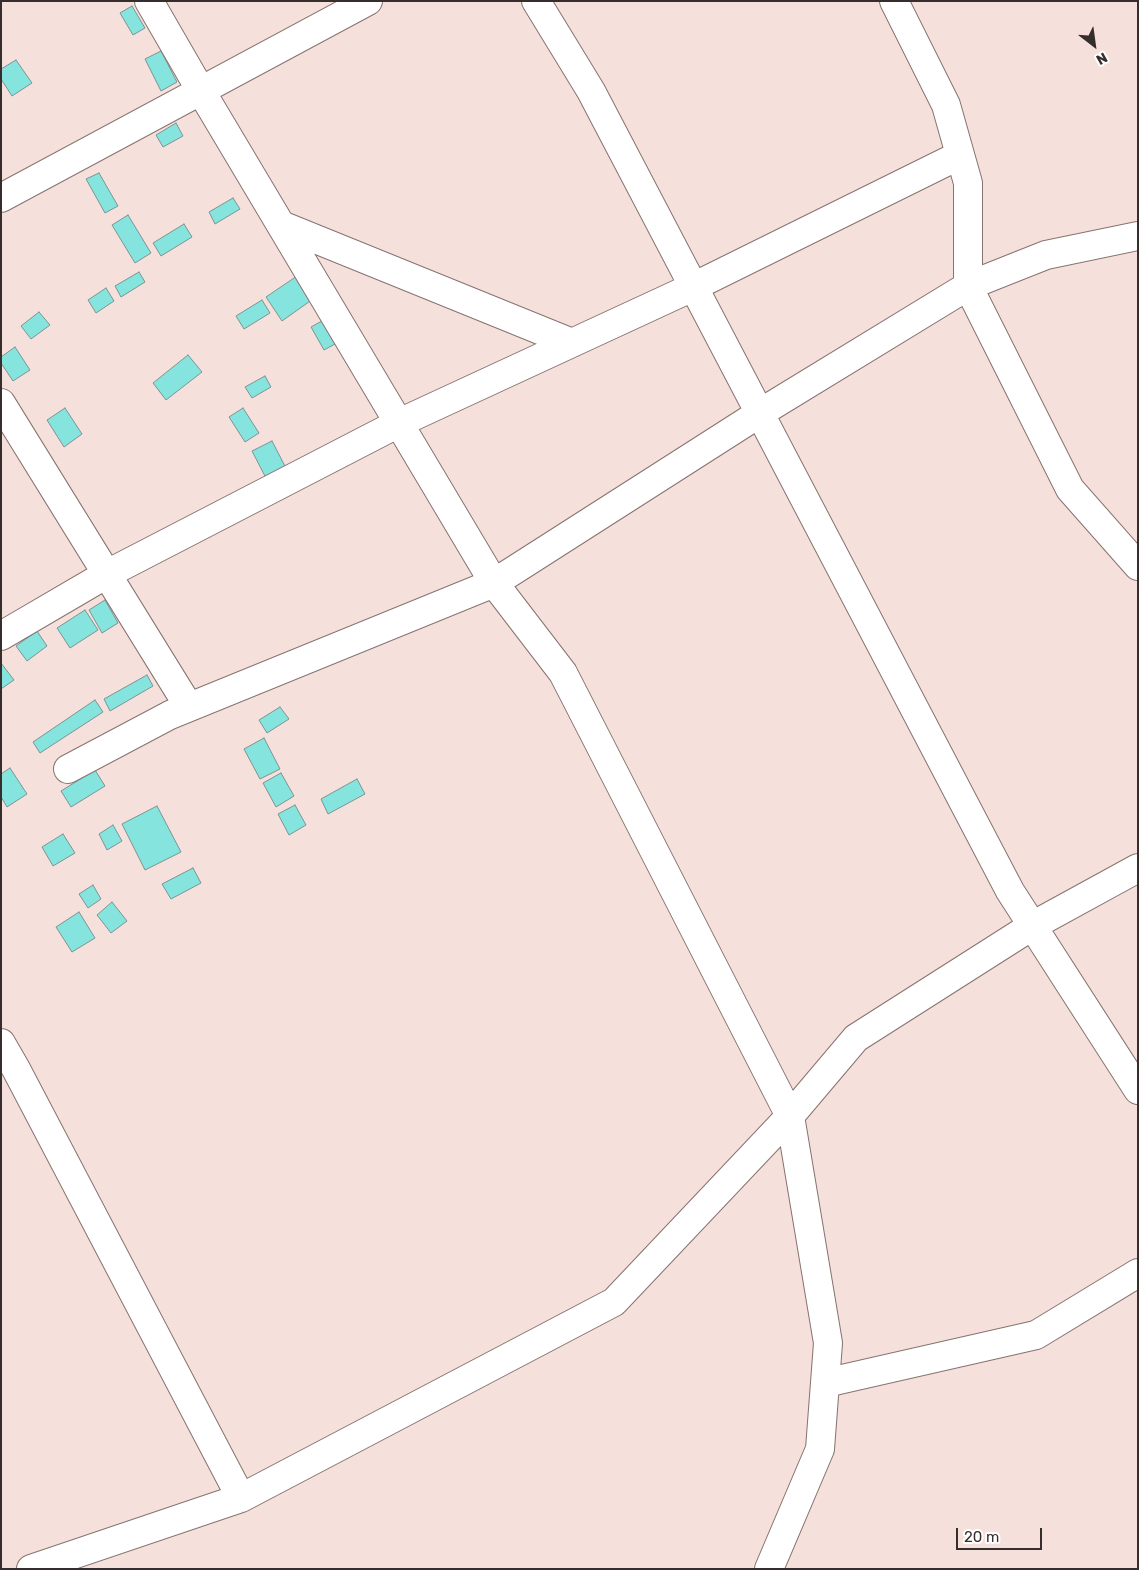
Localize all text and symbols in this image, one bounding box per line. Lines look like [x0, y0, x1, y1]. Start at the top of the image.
north arrow [1069, 20, 1119, 70]
text: N [1093, 49, 1110, 68]
scale bar [959, 1518, 1045, 1550]
text: 20 m [964, 1528, 999, 1546]

